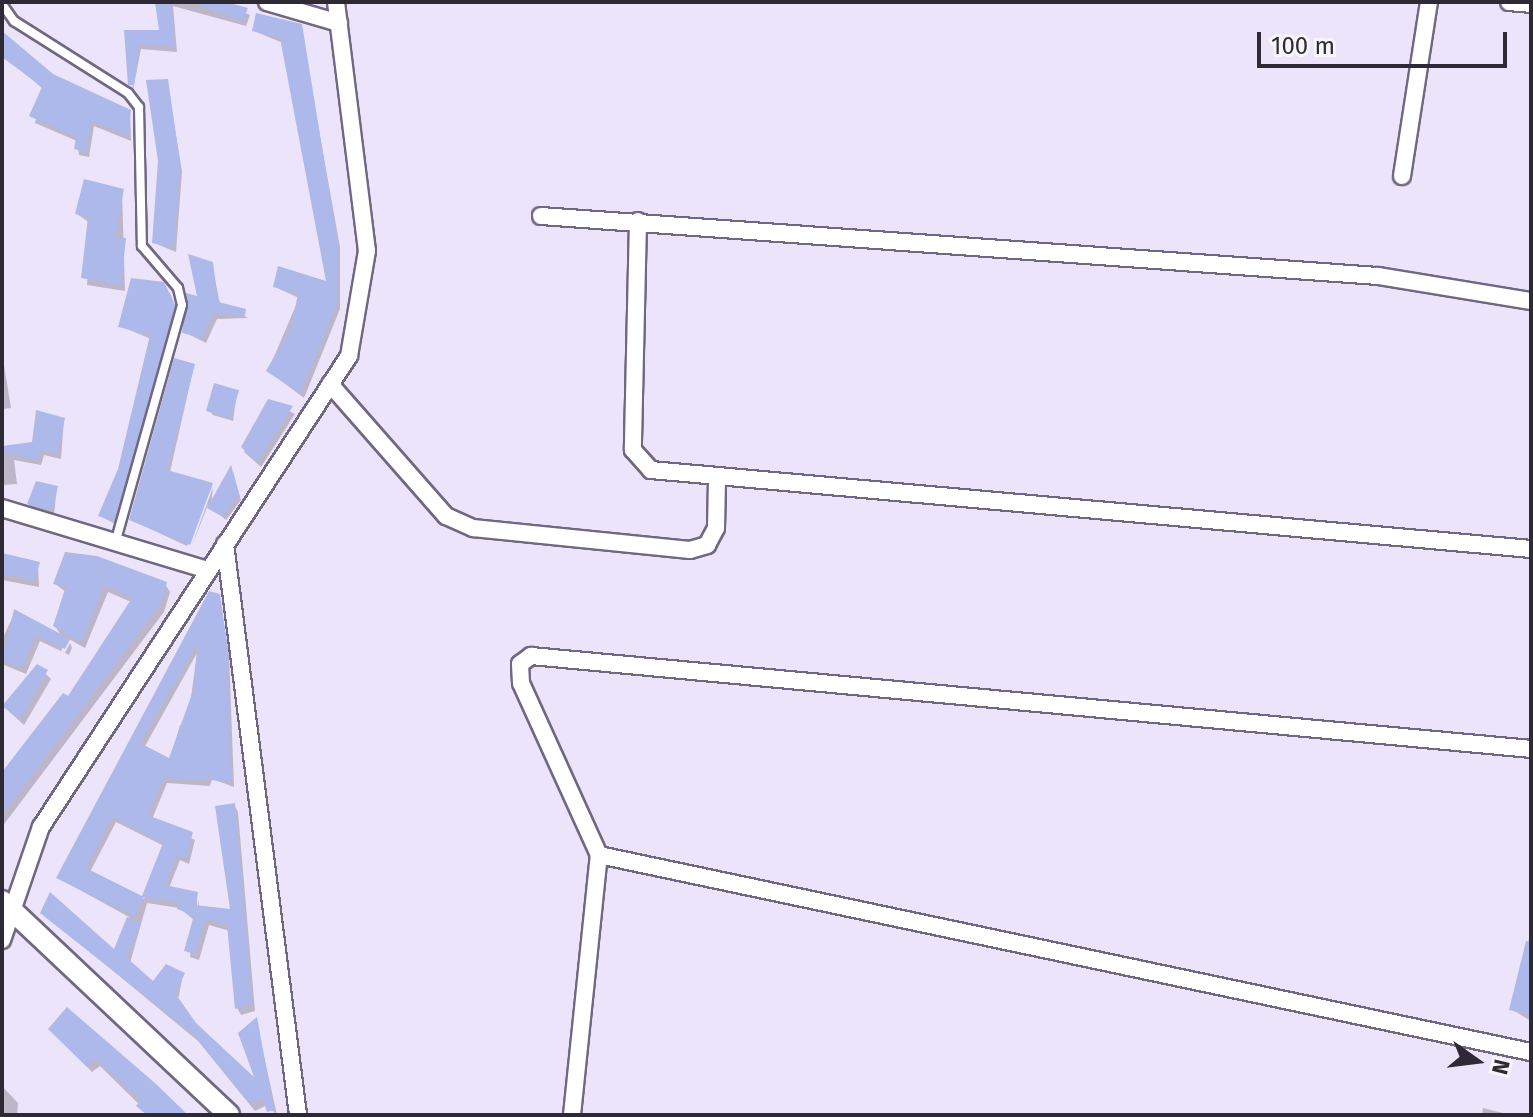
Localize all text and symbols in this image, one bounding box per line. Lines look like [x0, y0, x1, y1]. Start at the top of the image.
scale bar [1261, 16, 1511, 66]
text: 100 m [1271, 32, 1335, 60]
north arrow [1437, 1021, 1517, 1101]
text: N [1486, 1057, 1516, 1077]

